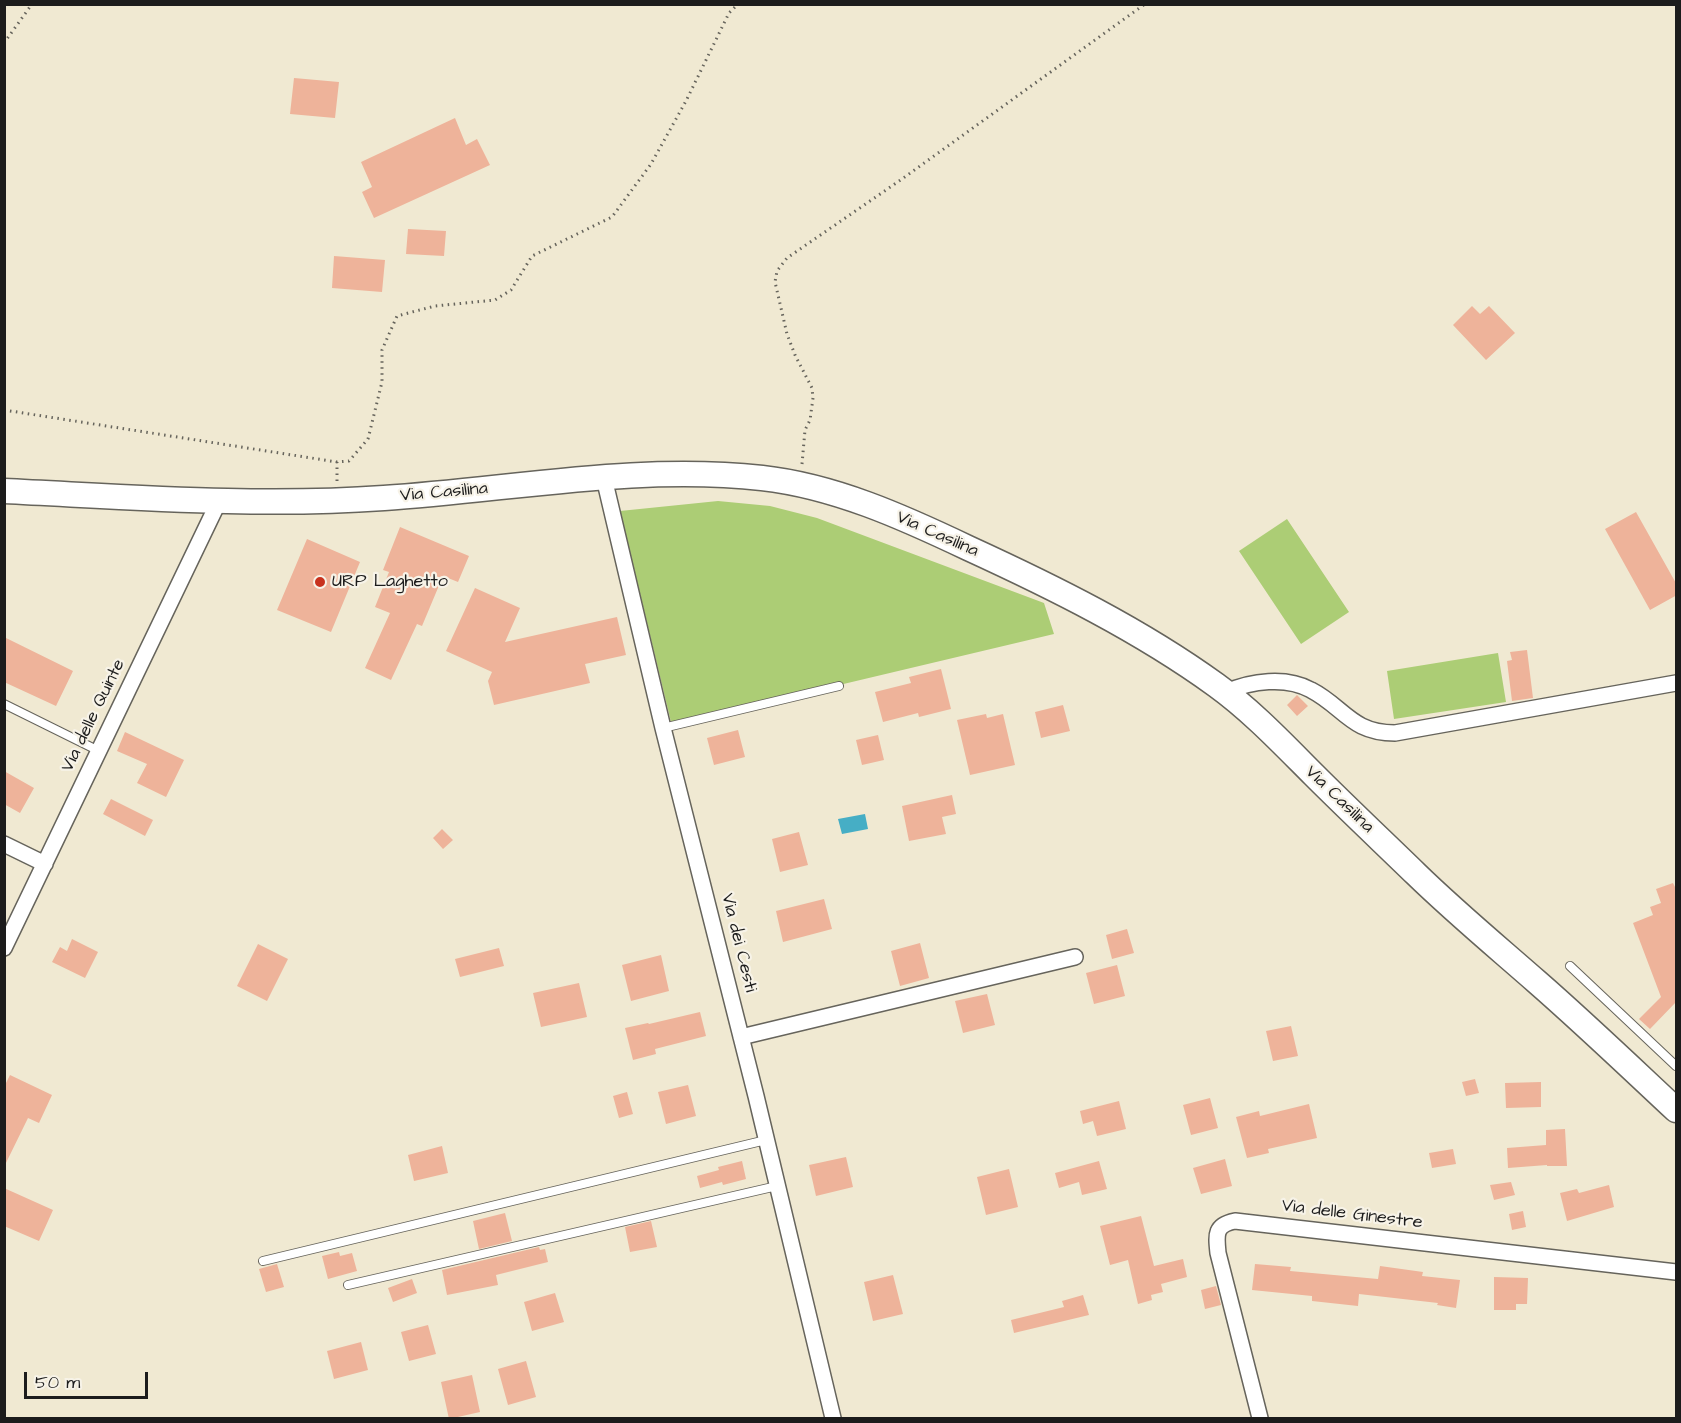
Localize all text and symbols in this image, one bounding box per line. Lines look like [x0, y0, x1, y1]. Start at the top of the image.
street label: Via Casilina [399, 478, 489, 508]
street label: Via Casilina [893, 507, 981, 563]
place label: URP Laghetto [332, 571, 448, 593]
marker: URP Laghetto [313, 575, 327, 589]
street label: Via delle Quinte [57, 656, 131, 776]
street label: Via Casilina [1300, 762, 1378, 838]
street label: Via dei Cesti [715, 891, 761, 995]
street label: Via delle Ginestre [1280, 1196, 1424, 1234]
scale bar [27, 1360, 152, 1398]
text: 50 m [35, 1370, 80, 1395]

